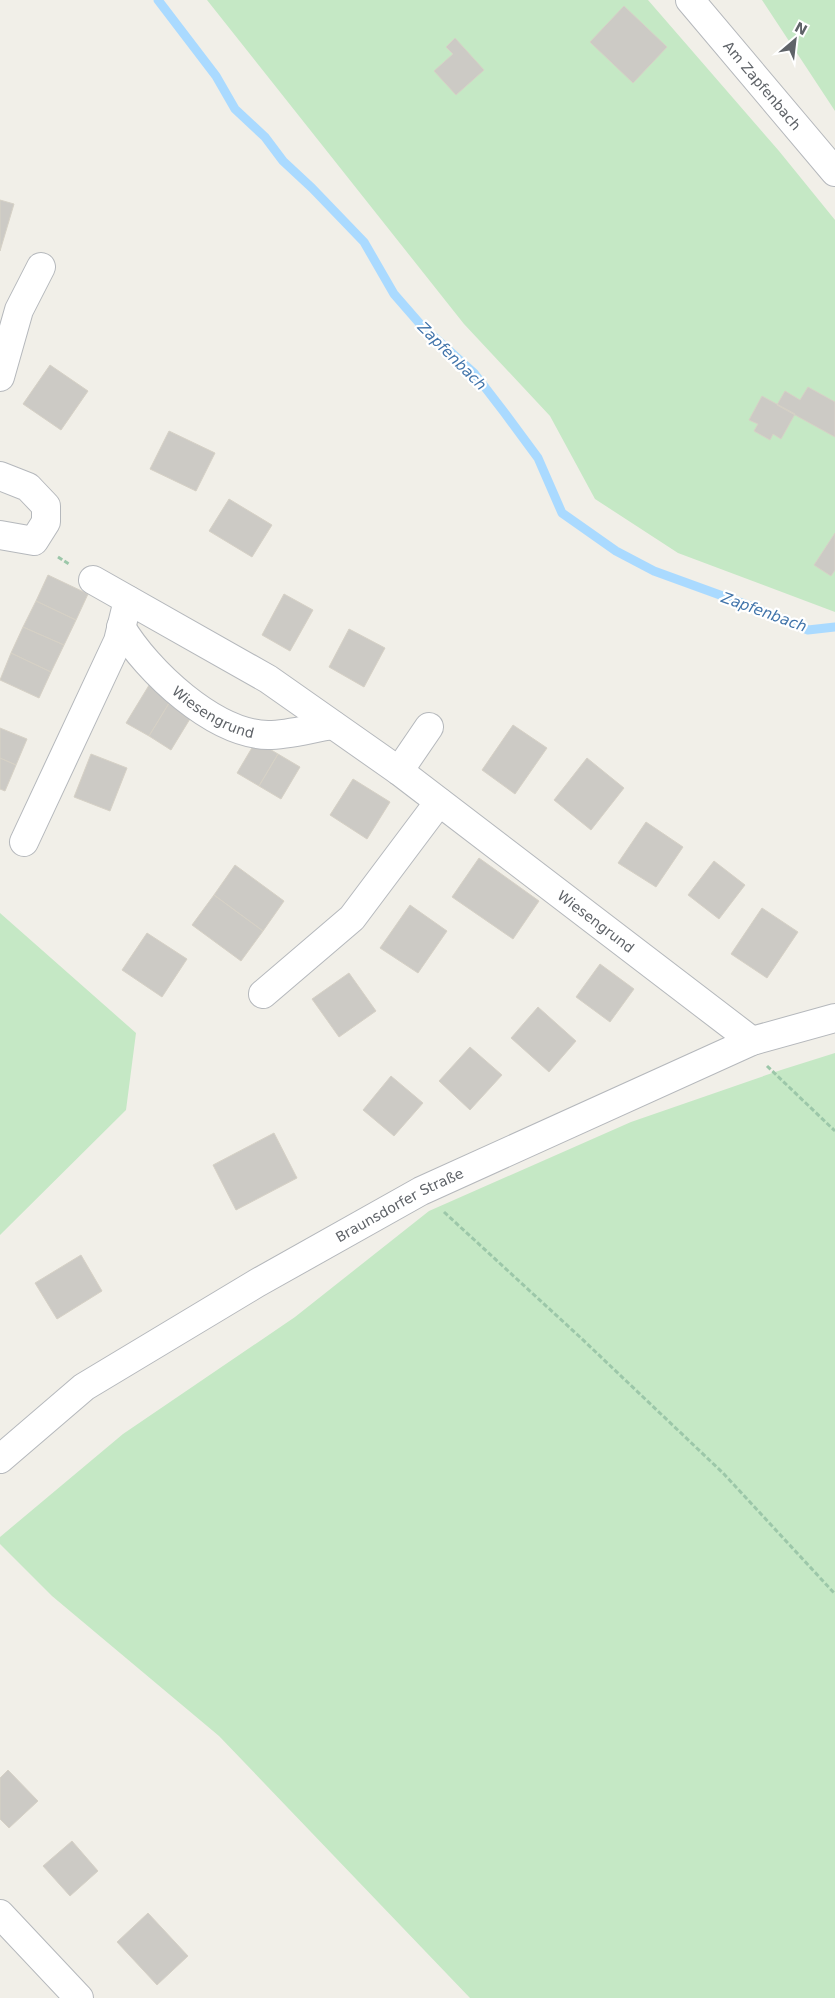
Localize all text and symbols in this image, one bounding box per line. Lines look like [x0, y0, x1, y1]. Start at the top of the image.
north arrow [770, 15, 820, 65]
text: N [792, 19, 810, 38]
street label: Am Zapfenbach [720, 38, 804, 133]
water label: Zapfenbach [413, 317, 490, 394]
water label: Zapfenbach [718, 588, 809, 636]
street label: Wiesengrund [169, 683, 256, 741]
street label: Wiesengrund [554, 887, 637, 956]
street label: Braunsdorfer Straße [333, 1165, 466, 1245]

